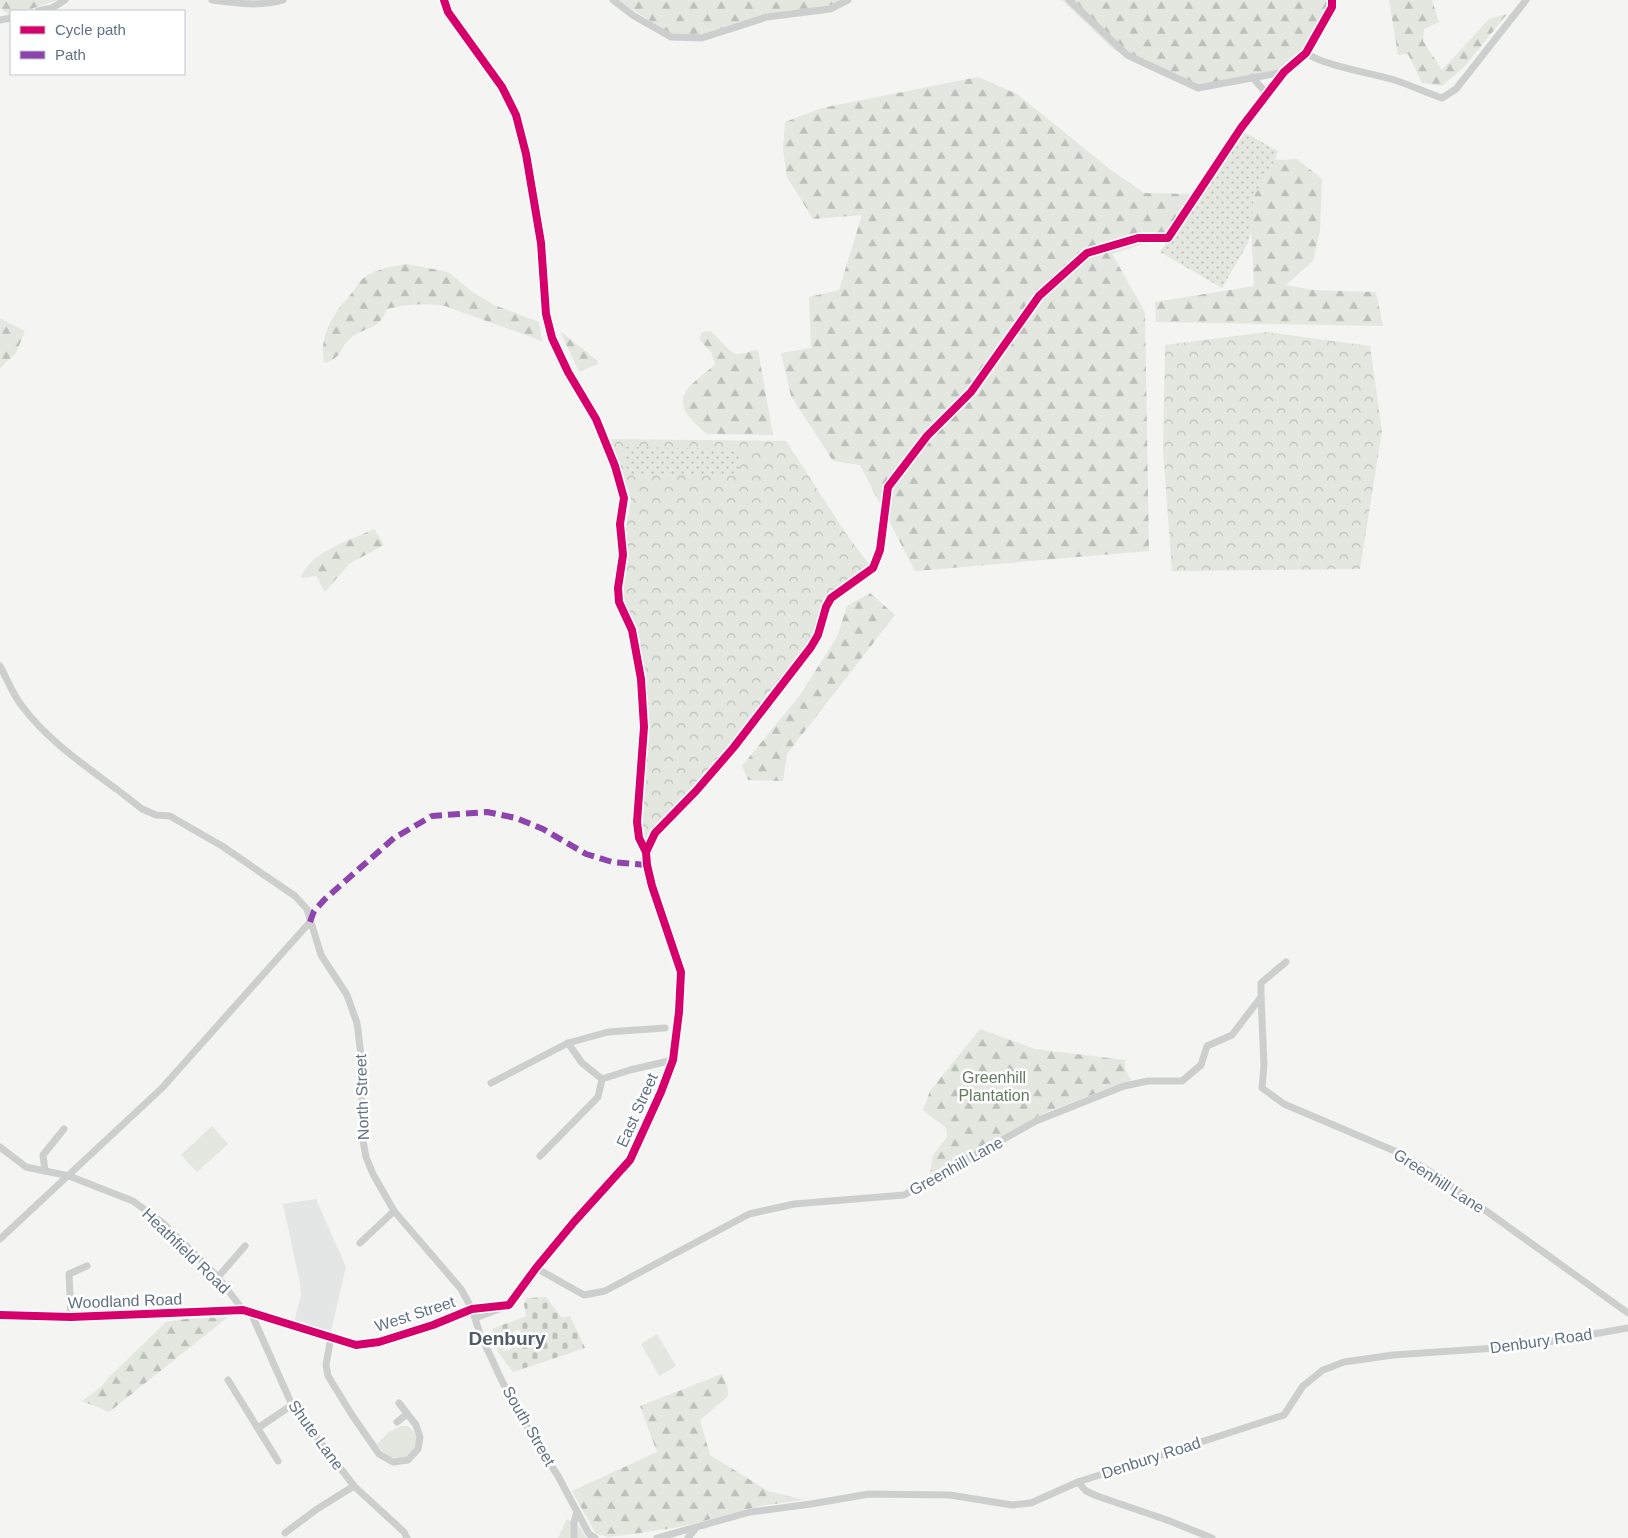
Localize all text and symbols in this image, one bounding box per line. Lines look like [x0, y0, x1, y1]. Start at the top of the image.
legend [10, 10, 185, 75]
text: Cycle path [55, 21, 126, 38]
text: Path [55, 46, 86, 63]
street label: North Street [352, 1053, 372, 1140]
park label: Greenhill Plantation [958, 1069, 1030, 1104]
street label: East Street [613, 1070, 661, 1150]
street label: Greenhill Lane [906, 1133, 1006, 1199]
street label: Greenhill Lane [1391, 1146, 1487, 1217]
street label: Heathfield Road [139, 1205, 233, 1297]
street label: Woodland Road [68, 1291, 182, 1311]
street label: West Street [373, 1293, 458, 1335]
street label: Denbury Road [1489, 1325, 1593, 1357]
district label: Denbury [468, 1328, 546, 1349]
street label: South Street [499, 1383, 559, 1469]
street label: Shute Lane [285, 1397, 347, 1473]
street label: Denbury Road [1099, 1434, 1203, 1482]

